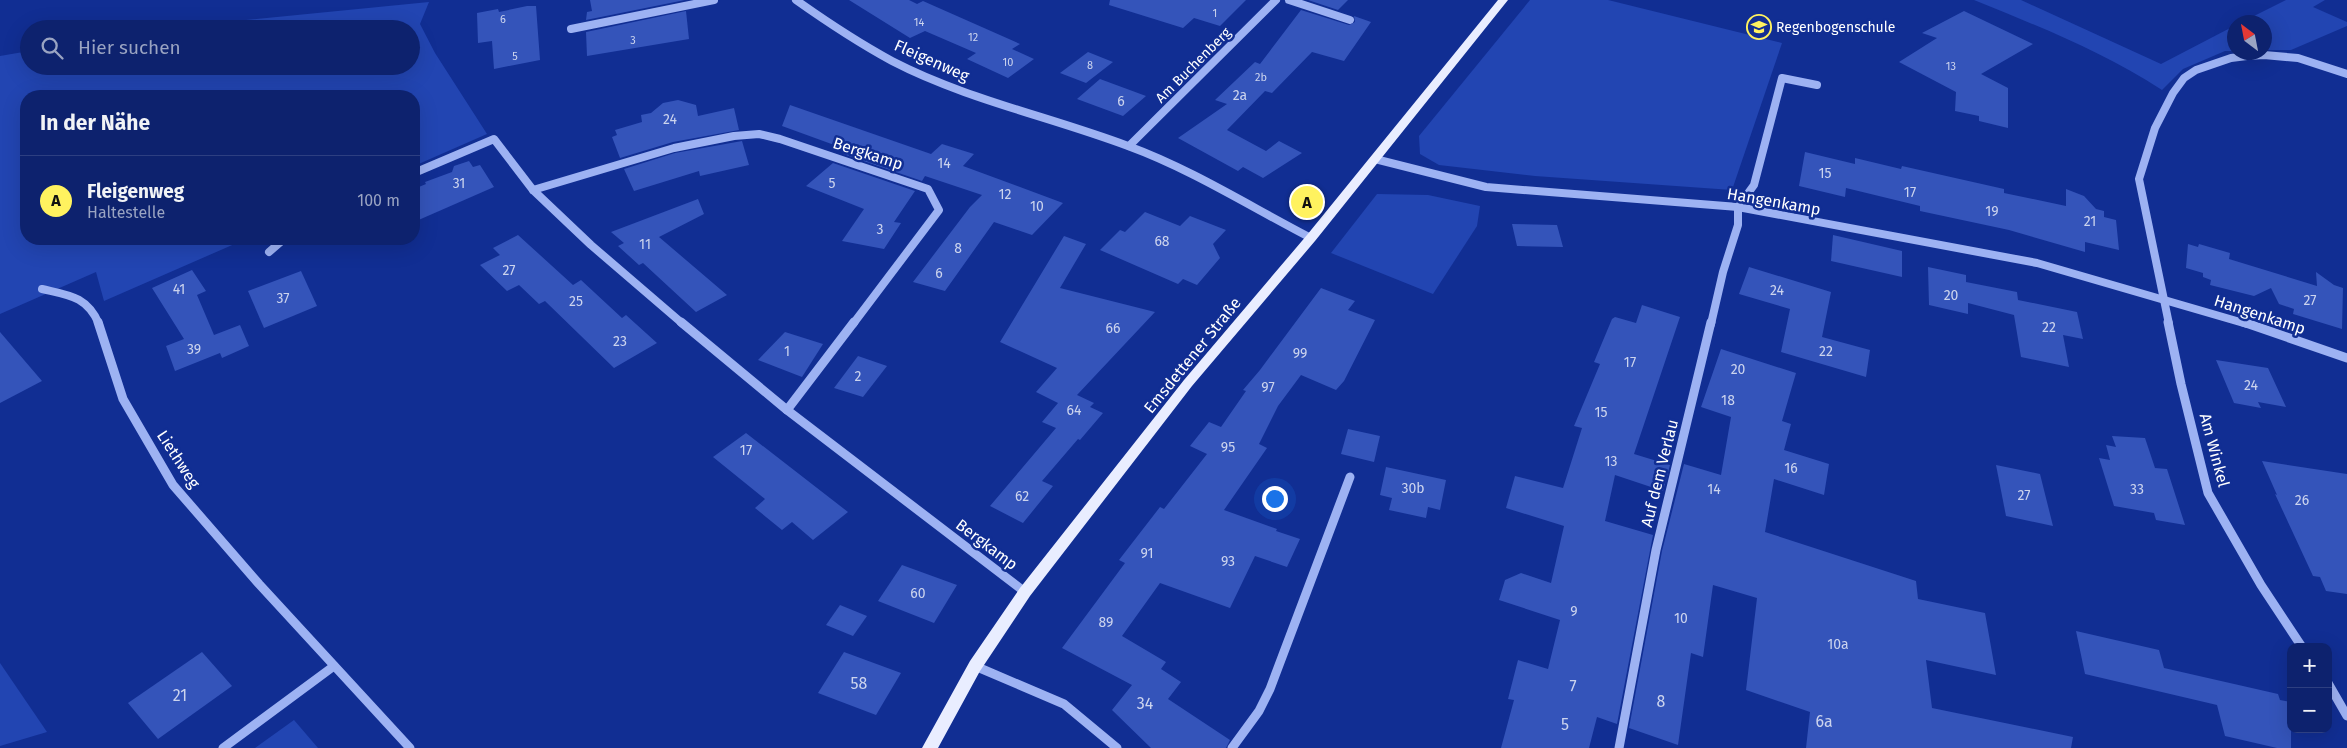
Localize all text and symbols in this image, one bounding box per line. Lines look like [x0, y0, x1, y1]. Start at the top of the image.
house number: 1 [1213, 7, 1217, 20]
house number: 6 [500, 13, 506, 26]
school or university icon: Regenbogenschule [1746, 14, 1772, 40]
north arrow [2227, 15, 2272, 60]
house number: 14 [914, 16, 924, 29]
place label: Regenbogenschule [1776, 19, 1895, 36]
search box [20, 20, 420, 75]
street label: Am Buchenberg [1152, 24, 1235, 107]
house number: 12 [968, 31, 978, 44]
icon: search [38, 34, 66, 62]
house number: 3 [630, 34, 636, 47]
street label: Fleigenweg [891, 35, 973, 86]
text: Hier suchen [78, 36, 181, 59]
house number: 5 [512, 50, 518, 63]
house number: 10 [1003, 56, 1013, 69]
house number: 8 [1087, 59, 1093, 72]
house number: 13 [1946, 60, 1956, 73]
house number: 2b [1255, 71, 1267, 84]
house number: 2a [1233, 87, 1247, 104]
house number: 6 [1117, 93, 1125, 110]
text: In der Nähe [40, 110, 150, 136]
house number: 24 [663, 111, 678, 128]
street label: Bergkamp [830, 133, 905, 174]
house number: 14 [937, 155, 951, 172]
house number: 15 [1818, 165, 1832, 182]
house number: 31 [453, 175, 465, 192]
house number: 5 [828, 175, 836, 192]
text: Fleigenweg [87, 180, 184, 203]
pin: A [1291, 183, 1323, 221]
street label: Hangenkamp [1725, 184, 1822, 219]
house number: 17 [1904, 184, 1916, 201]
house number: 12 [999, 186, 1012, 203]
text: A [51, 191, 61, 210]
text: 100 m [357, 191, 400, 210]
house number: 10 [1030, 198, 1044, 215]
text: Haltestelle [87, 203, 165, 222]
house number: 19 [1985, 203, 1999, 220]
house number: 21 [2084, 213, 2096, 230]
house number: 3 [877, 221, 884, 238]
house number: 68 [1154, 233, 1170, 250]
house number: 11 [639, 236, 651, 253]
house number: 8 [954, 240, 962, 257]
house number: 27 [502, 262, 516, 279]
house number: 6 [935, 265, 943, 282]
house number: 41 [173, 281, 185, 298]
house number: 24 [1770, 282, 1785, 299]
house number: 20 [1944, 287, 1959, 304]
house number: 37 [276, 290, 290, 307]
street label: Hangenkamp [2212, 291, 2308, 338]
house number: 27 [2303, 292, 2317, 309]
house number: 25 [569, 293, 583, 310]
street label: Emsdettener Straße [1140, 294, 1245, 417]
house number: 22 [2042, 319, 2056, 336]
house number: 66 [1106, 320, 1120, 337]
house number: 23 [613, 333, 627, 350]
house number: 39 [187, 341, 201, 358]
house number: 1 [784, 343, 790, 360]
house number: 22 [1819, 343, 1833, 360]
house number: 99 [1293, 345, 1307, 362]
house number: 17 [1624, 354, 1636, 371]
house number: 20 [1731, 361, 1746, 378]
house number: 2 [855, 368, 862, 385]
house number: 24 [2244, 377, 2259, 394]
house number: 97 [1261, 379, 1275, 396]
house number: 18 [1721, 392, 1735, 409]
house number: 64 [1067, 402, 1082, 419]
house number: 15 [1594, 404, 1608, 421]
street label: Am Winkel [2196, 411, 2234, 489]
street label: Auf dem Verlau [1637, 417, 1682, 529]
street label: Liethweg [153, 427, 205, 492]
house number: 95 [1221, 439, 1235, 456]
house number: 17 [740, 442, 752, 459]
house number: 13 [1604, 453, 1618, 470]
house number: 16 [1784, 460, 1798, 477]
house number: 30b [1401, 480, 1425, 497]
house number: 14 [1707, 481, 1721, 498]
house number: 33 [2130, 481, 2144, 498]
your location [1262, 486, 1288, 512]
house number: 27 [2017, 487, 2031, 504]
house number: 62 [1015, 488, 1029, 505]
house number: 26 [2295, 492, 2309, 509]
street label: Bergkamp [952, 515, 1021, 574]
house number: 91 [1140, 545, 1154, 562]
house number: 93 [1221, 553, 1235, 570]
house number: 60 [910, 585, 926, 602]
house number: 9 [1570, 603, 1578, 620]
house number: 10 [1674, 610, 1688, 627]
house number: 89 [1099, 614, 1113, 631]
house number: 10a [1827, 636, 1849, 653]
map controls [2287, 643, 2332, 733]
button: + [2287, 643, 2332, 688]
house number: 58 [851, 674, 868, 693]
house number: 7 [1569, 677, 1577, 696]
house number: 21 [173, 686, 187, 705]
button: − [2287, 688, 2332, 733]
house number: 8 [1657, 692, 1666, 711]
house number: 34 [1137, 694, 1154, 713]
house number: 6a [1815, 712, 1833, 731]
house number: 5 [1561, 715, 1569, 734]

